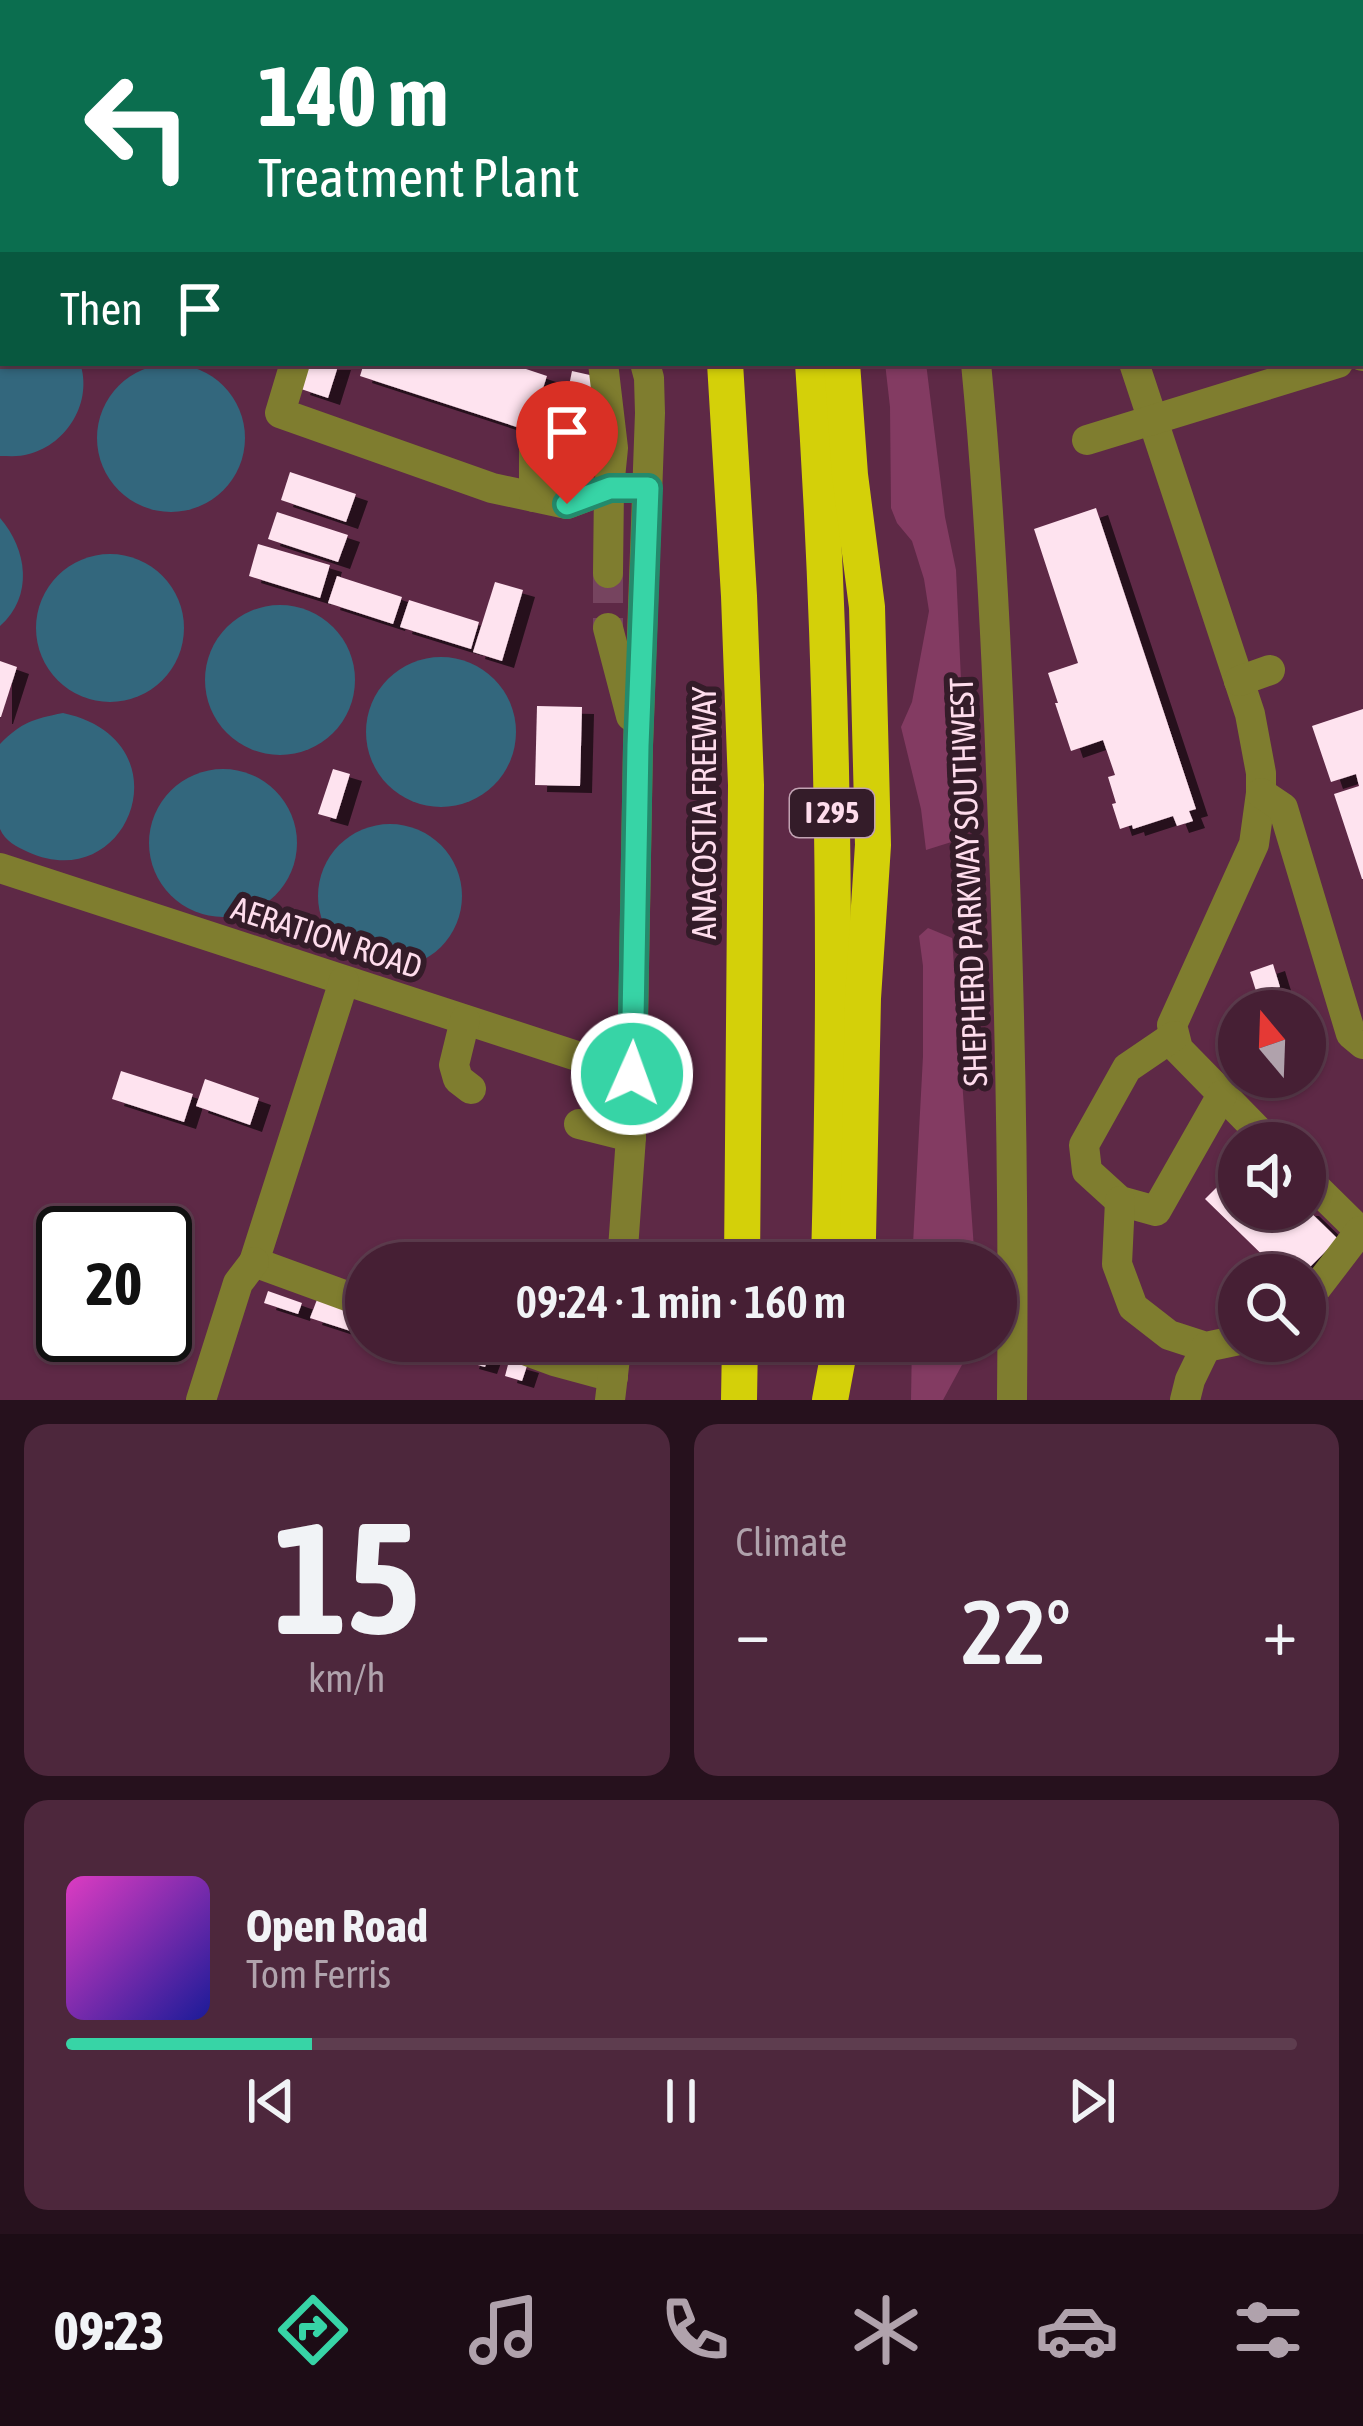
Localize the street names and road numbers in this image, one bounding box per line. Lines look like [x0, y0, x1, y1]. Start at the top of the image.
street label: SHEPHERD PARKWAY SOUTHWEST [942, 676, 994, 1087]
street label: ANACOSTIA FREEWAY [685, 686, 723, 940]
road number: I 295 [790, 789, 874, 837]
street label: AERATION ROAD [227, 888, 427, 986]

